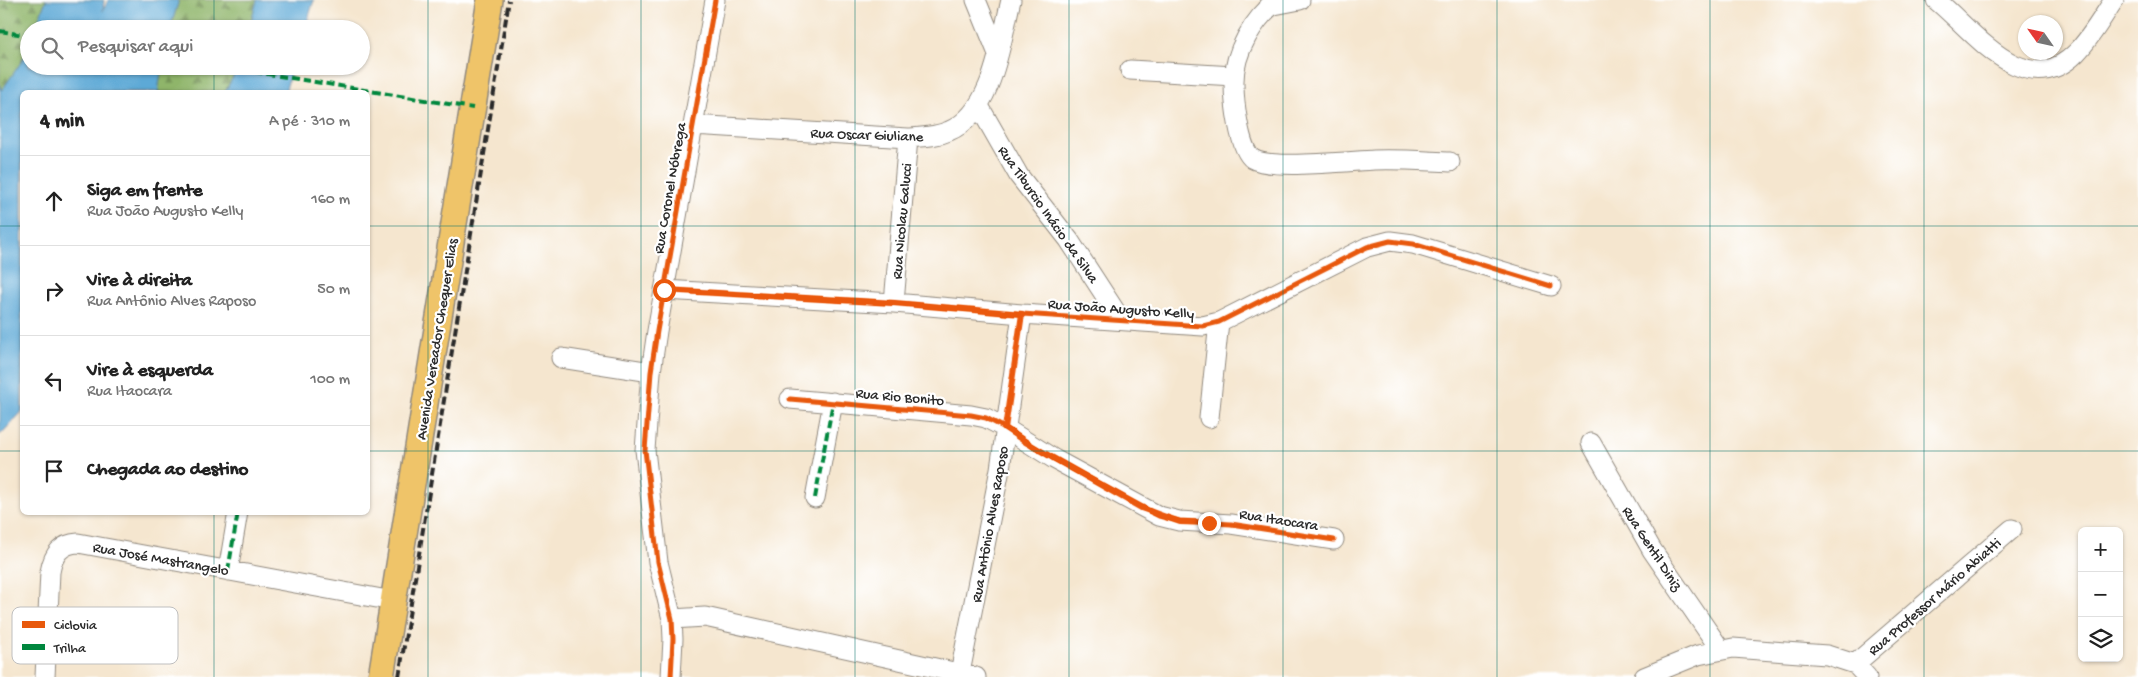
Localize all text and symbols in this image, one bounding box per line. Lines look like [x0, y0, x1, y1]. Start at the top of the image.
north arrow [2018, 15, 2063, 60]
search box [20, 20, 370, 75]
icon: search [38, 34, 66, 62]
text: Pesquisar aqui [78, 36, 193, 59]
text: 4 min [40, 110, 84, 135]
text: A pé · 310 m [269, 113, 350, 132]
street label: Rua Coronel Nóbrega [651, 121, 691, 255]
street label: Rua Oscar Giuliane [810, 125, 924, 147]
street label: Rua Tiburcio Inácio da Silva [993, 143, 1102, 288]
street label: Rua Nicolau Galucci [889, 162, 917, 280]
text: Siga em frente [87, 180, 203, 203]
icon: ahead [40, 187, 68, 215]
text: 160 m [311, 191, 350, 210]
text: Rua João Augusto Kelly [87, 203, 243, 222]
street label: Avenida Vereador Chequer Elias [413, 237, 463, 441]
text: Vire à direita [87, 270, 192, 293]
icon: right [40, 277, 68, 305]
route start [653, 279, 676, 302]
text: 50 m [317, 281, 350, 300]
text: Rua Antônio Alves Raposo [87, 293, 256, 312]
street label: Rua João Augusto Kelly [1047, 296, 1195, 324]
text: Vire à esquerda [87, 360, 213, 383]
icon: left [40, 367, 68, 395]
text: 100 m [310, 371, 350, 390]
text: Rua Itaocara [87, 383, 172, 402]
street label: Rua Rio Bonito [855, 385, 945, 411]
street label: Rua Antônio Alves Raposo [968, 444, 1014, 604]
icon: arrive [40, 457, 68, 485]
text: Chegada ao destino [87, 459, 248, 482]
street label: Rua Gentil Diniz [1617, 503, 1686, 595]
street label: Rua Itaocara [1238, 506, 1320, 536]
route end [1198, 512, 1221, 535]
map controls [2078, 527, 2123, 662]
button: + [2078, 527, 2123, 572]
street label: Rua Professor Mário Abiatti [1865, 535, 2006, 660]
street label: Rua José Mastrangelo [91, 539, 230, 581]
button: − [2078, 572, 2123, 617]
legend [12, 607, 178, 664]
button: layers [2078, 617, 2123, 662]
text: Ciclovia [54, 618, 98, 635]
text: Trilha [53, 641, 87, 658]

